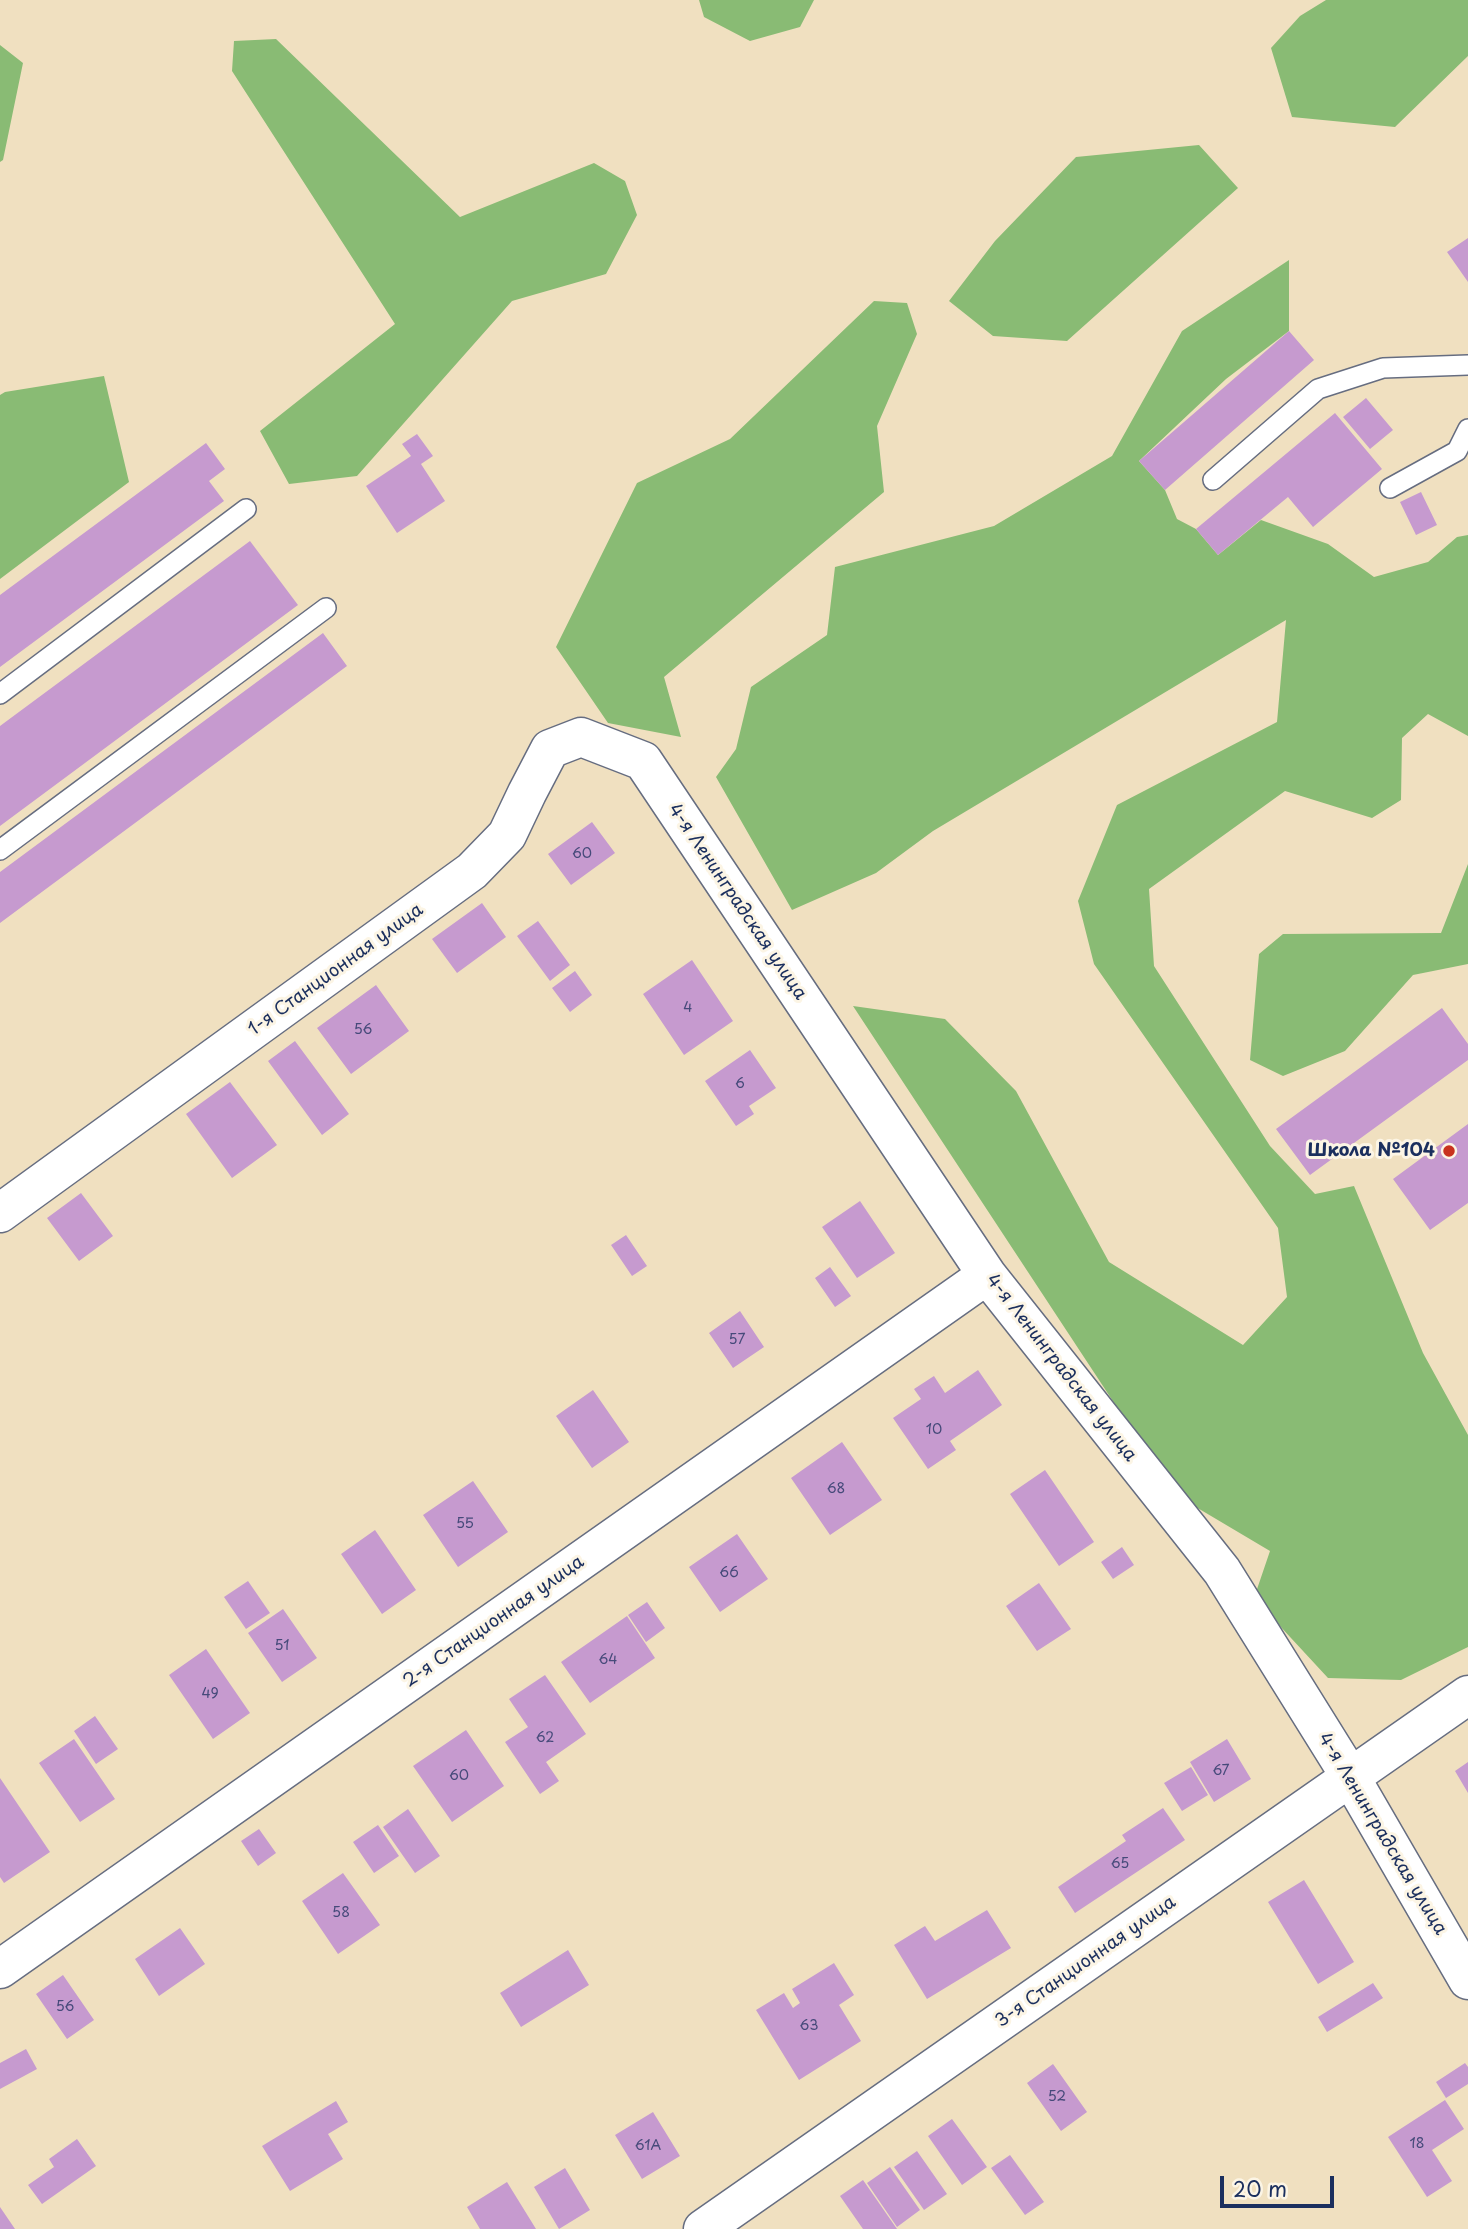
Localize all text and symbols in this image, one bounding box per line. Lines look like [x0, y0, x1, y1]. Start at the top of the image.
street label: 4-я Ленинградская улица [663, 800, 811, 1004]
house number: 60 [572, 846, 592, 862]
street label: 1-я Станционная улица [244, 899, 428, 1041]
house number: 4 [683, 1000, 693, 1016]
house number: 56 [354, 1022, 372, 1038]
house number: 6 [735, 1076, 745, 1092]
place label: Школа №104 [1307, 1140, 1435, 1162]
marker: Школа №104 [1441, 1143, 1457, 1159]
street label: 4-я Ленинградская улица [981, 1270, 1141, 1466]
house number: 57 [729, 1332, 745, 1348]
house number: 10 [926, 1422, 942, 1438]
house number: 68 [827, 1481, 845, 1497]
house number: 55 [456, 1516, 474, 1532]
street label: 2-я Станционная улица [400, 1551, 588, 1693]
house number: 66 [719, 1565, 739, 1581]
house number: 51 [275, 1638, 289, 1654]
house number: 64 [598, 1652, 618, 1668]
house number: 49 [201, 1686, 219, 1702]
street label: 4-я Ленинградская улица [1313, 1729, 1451, 1939]
house number: 62 [536, 1730, 554, 1746]
house number: 67 [1212, 1763, 1230, 1779]
house number: 60 [449, 1768, 469, 1784]
house number: 65 [1111, 1856, 1129, 1872]
street label: 3-я Станционная улица [992, 1892, 1180, 2032]
house number: 58 [332, 1905, 350, 1921]
house number: 56 [56, 1999, 74, 2015]
house number: 63 [800, 2018, 818, 2034]
house number: 52 [1048, 2089, 1066, 2105]
house number: 18 [1409, 2136, 1425, 2152]
house number: 61А [635, 2138, 661, 2154]
scale bar [1223, 2162, 1337, 2206]
text: 20 m [1233, 2172, 1287, 2204]

